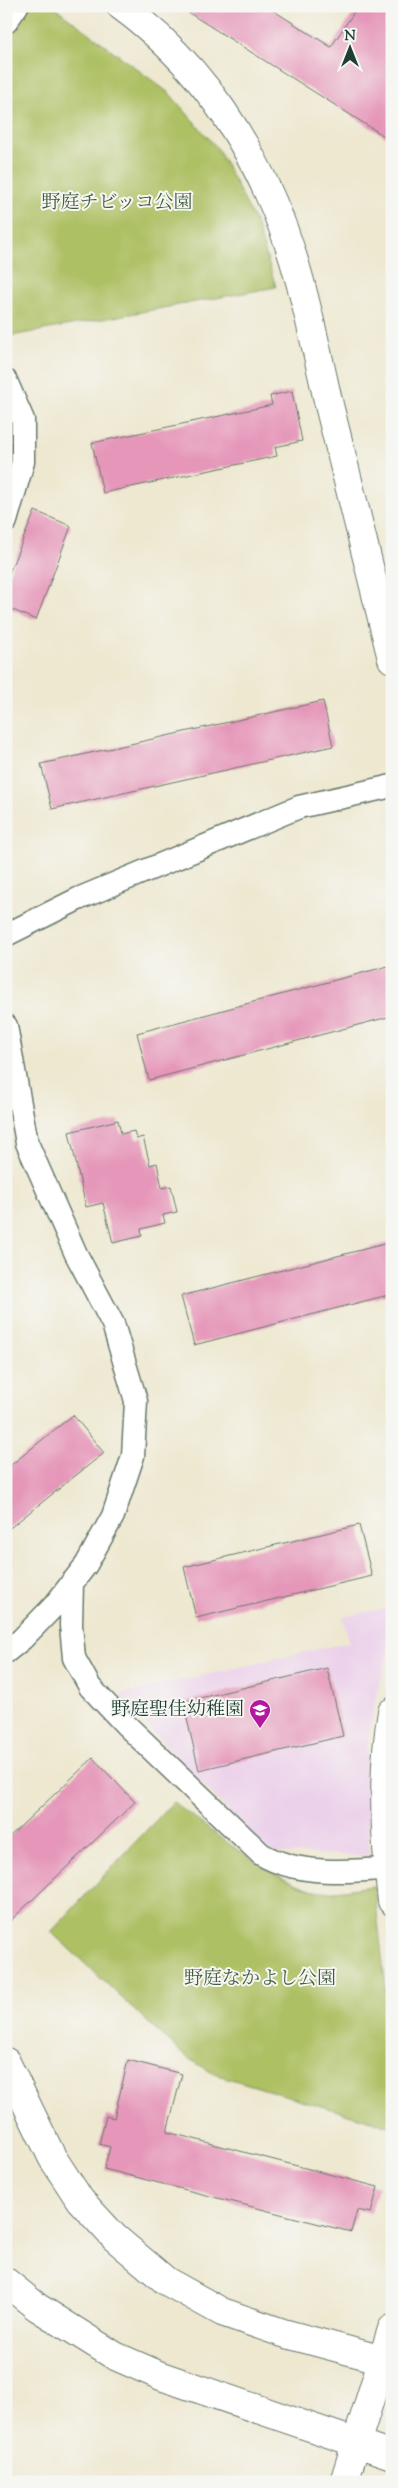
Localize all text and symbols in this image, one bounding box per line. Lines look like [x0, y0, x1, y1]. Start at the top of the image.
north arrow [326, 22, 376, 72]
text: N [344, 27, 356, 47]
park label: 野庭チビッコ公園 [41, 190, 193, 217]
place label: 野庭聖佳幼稚園 [111, 1697, 244, 1724]
school or university icon: 野庭聖佳幼稚園 [248, 1698, 272, 1729]
park label: 野庭なかよし公園 [184, 1966, 336, 1993]

